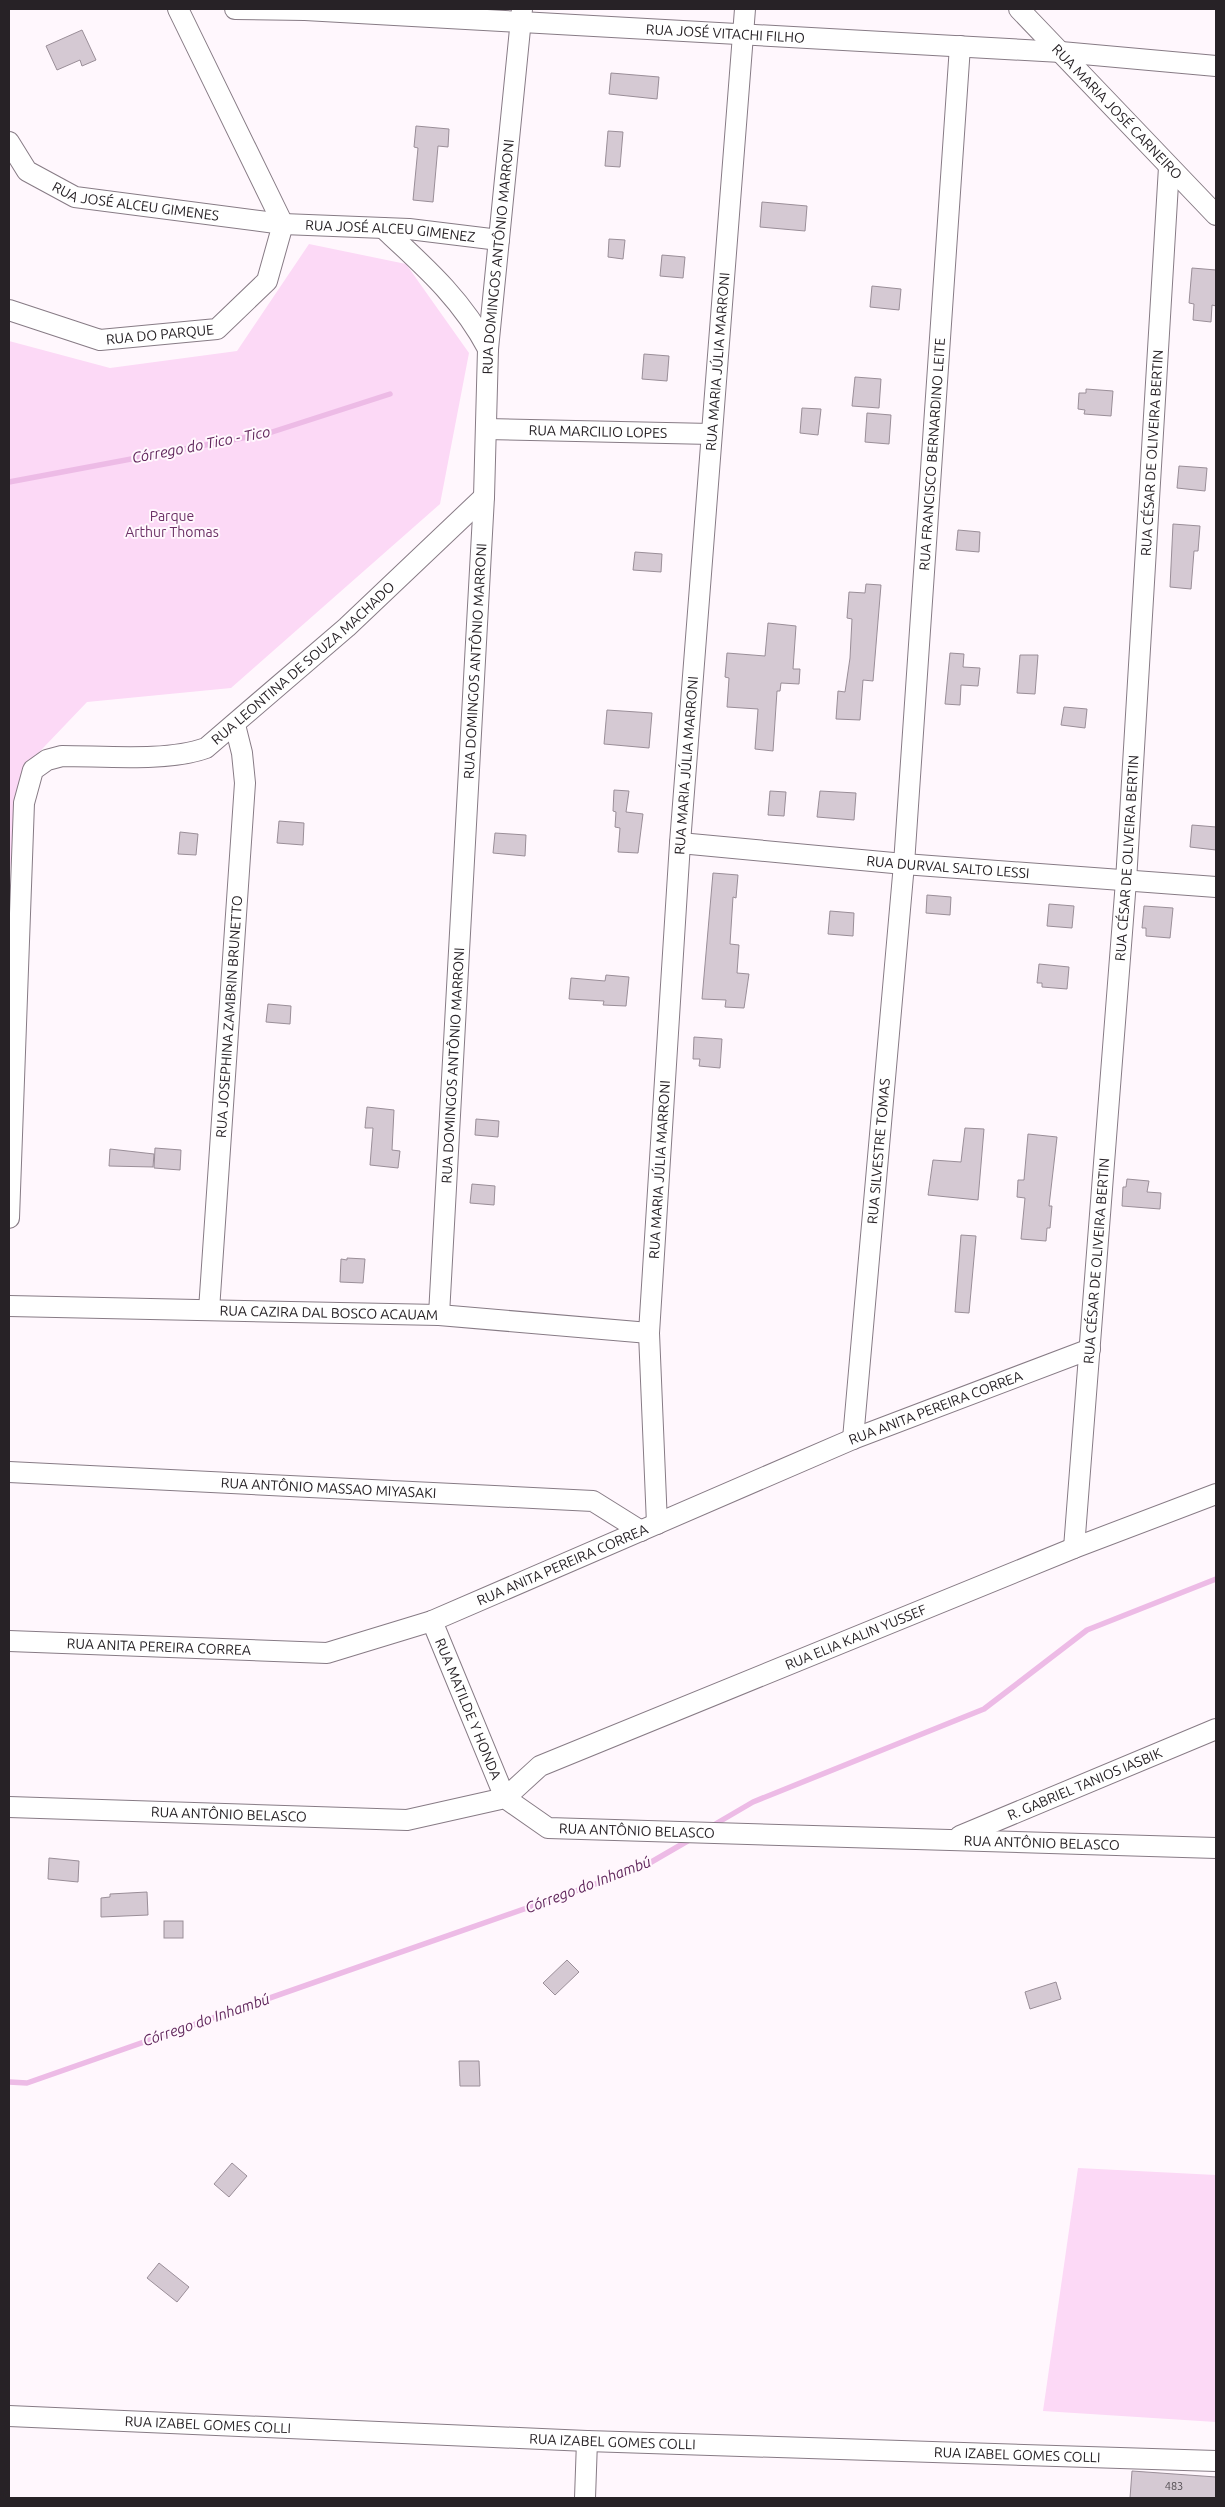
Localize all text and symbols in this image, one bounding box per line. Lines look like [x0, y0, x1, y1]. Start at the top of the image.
street label: RUA JOSÉ VITACHI FILHO [645, 21, 805, 46]
street label: RUA MARIA JOSÉ CARNEIRO [1049, 41, 1185, 182]
street label: RUA DOMINGOS ANTÔNIO MARRONI [479, 138, 517, 375]
street label: RUA JOSÉ ALCEU GIMENES [50, 178, 220, 224]
street label: RUA JOSÉ ALCEU GIMENEZ [305, 217, 476, 245]
street label: RUA MARIA JÚLIA MARRONI [703, 272, 732, 452]
street label: RUA DO PARQUE [105, 321, 215, 347]
street label: RUA FRANCISCO BERNARDINO LEITE [916, 337, 948, 571]
street label: RUA CÉSAR DE OLIVEIRA BERTIN [1138, 349, 1166, 556]
street label: RUA MARCILIO LOPES [528, 422, 667, 441]
water label: Córrego do Tico - Tico [130, 423, 272, 466]
park label: Parque Arthur Thomas [125, 508, 219, 540]
street label: RUA DOMINGOS ANTÔNIO MARRONI [461, 543, 489, 779]
street label: RUA LEONTINA DE SOUZA MACHADO [208, 578, 398, 748]
street label: RUA MARIA JÚLIA MARRONI [671, 675, 701, 855]
street label: RUA CÉSAR DE OLIVEIRA BERTIN [1112, 754, 1142, 962]
street label: RUA DURVAL SALTO LESSI [866, 853, 1030, 881]
street label: RUA JOSEPHINA ZAMBRIN BRUNETTO [213, 895, 245, 1139]
street label: RUA DOMINGOS ANTÔNIO MARRONI [438, 947, 467, 1184]
street label: RUA SILVESTRE TOMAS [864, 1078, 893, 1225]
street label: RUA MARIA JÚLIA MARRONI [646, 1080, 673, 1259]
street label: RUA CÉSAR DE OLIVEIRA BERTIN [1080, 1157, 1112, 1365]
street label: RUA CAZIRA DAL BOSCO ACAUAM [220, 1302, 438, 1323]
street label: RUA ANITA PEREIRA CORREA [846, 1367, 1025, 1448]
street label: RUA ANTÔNIO MASSAO MIYASAKI [220, 1475, 437, 1501]
street label: RUA ANITA PEREIRA CORREA [474, 1521, 650, 1609]
street label: RUA ELIA KALIN YUSSEF [783, 1601, 929, 1673]
street label: RUA ANITA PEREIRA CORREA [66, 1635, 251, 1658]
street label: RUA MATILDE Y HONDA [432, 1636, 504, 1782]
street label: R. GABRIEL TANIOS IASBIK [1005, 1744, 1165, 1823]
street label: RUA ANTÔNIO BELASCO [151, 1804, 307, 1825]
street label: RUA ANTÔNIO BELASCO [559, 1820, 715, 1841]
street label: RUA ANTÔNIO BELASCO [963, 1832, 1120, 1853]
water label: Córrego do Inhambú [523, 1853, 653, 1916]
water label: Córrego do Inhambú [140, 1990, 272, 2049]
street label: RUA IZABEL GOMES COLLI [124, 2413, 291, 2436]
street label: RUA IZABEL GOMES COLLI [529, 2431, 696, 2452]
street label: RUA IZABEL GOMES COLLI [934, 2444, 1101, 2465]
house number: 483 [1165, 2480, 1183, 2492]

